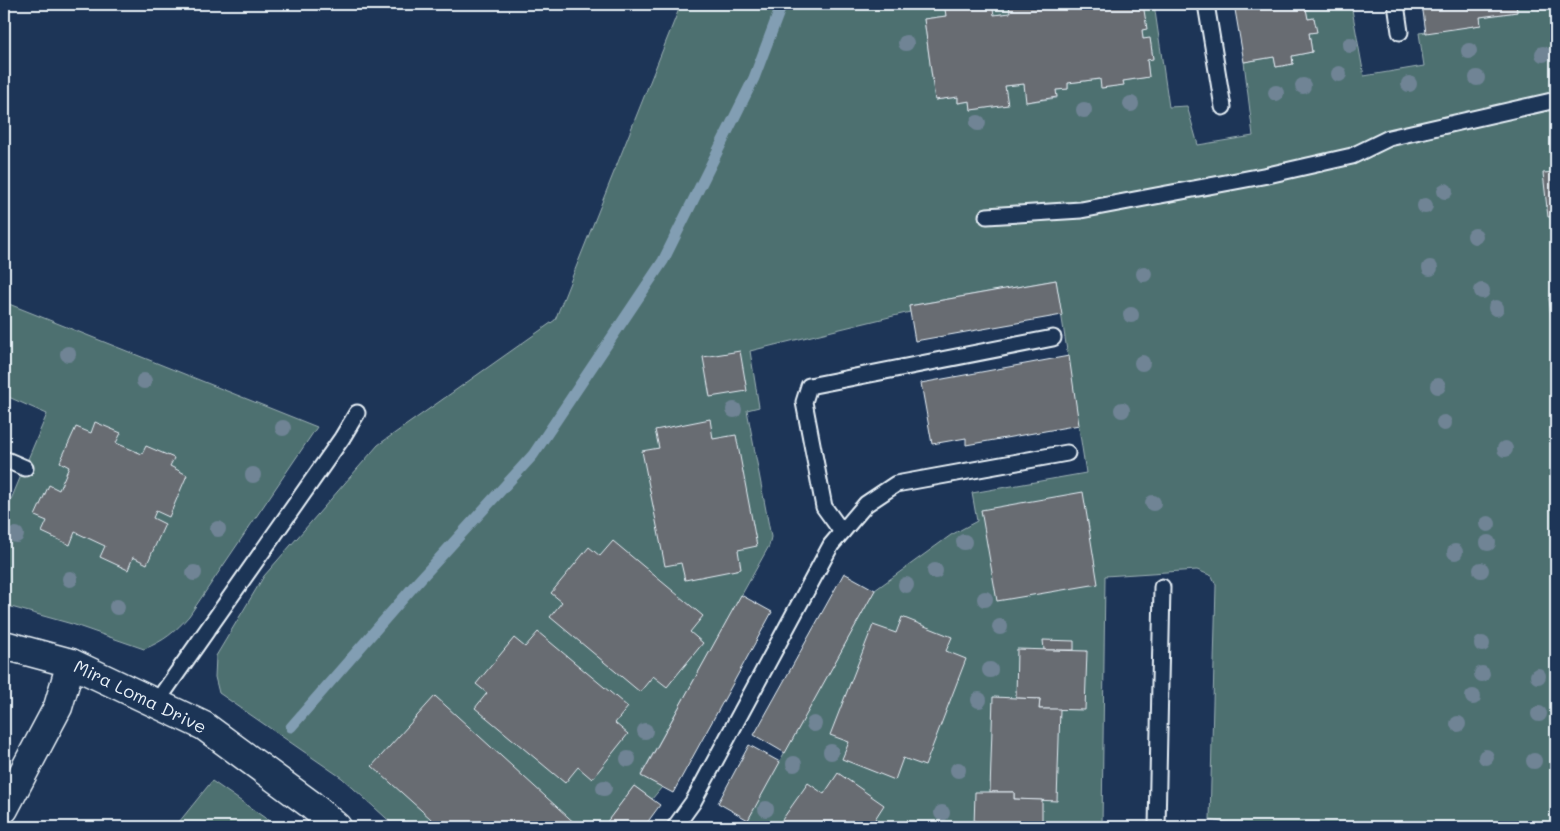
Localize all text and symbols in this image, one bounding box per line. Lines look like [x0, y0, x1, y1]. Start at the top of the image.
street label: Mira Loma Drive [70, 654, 211, 739]

